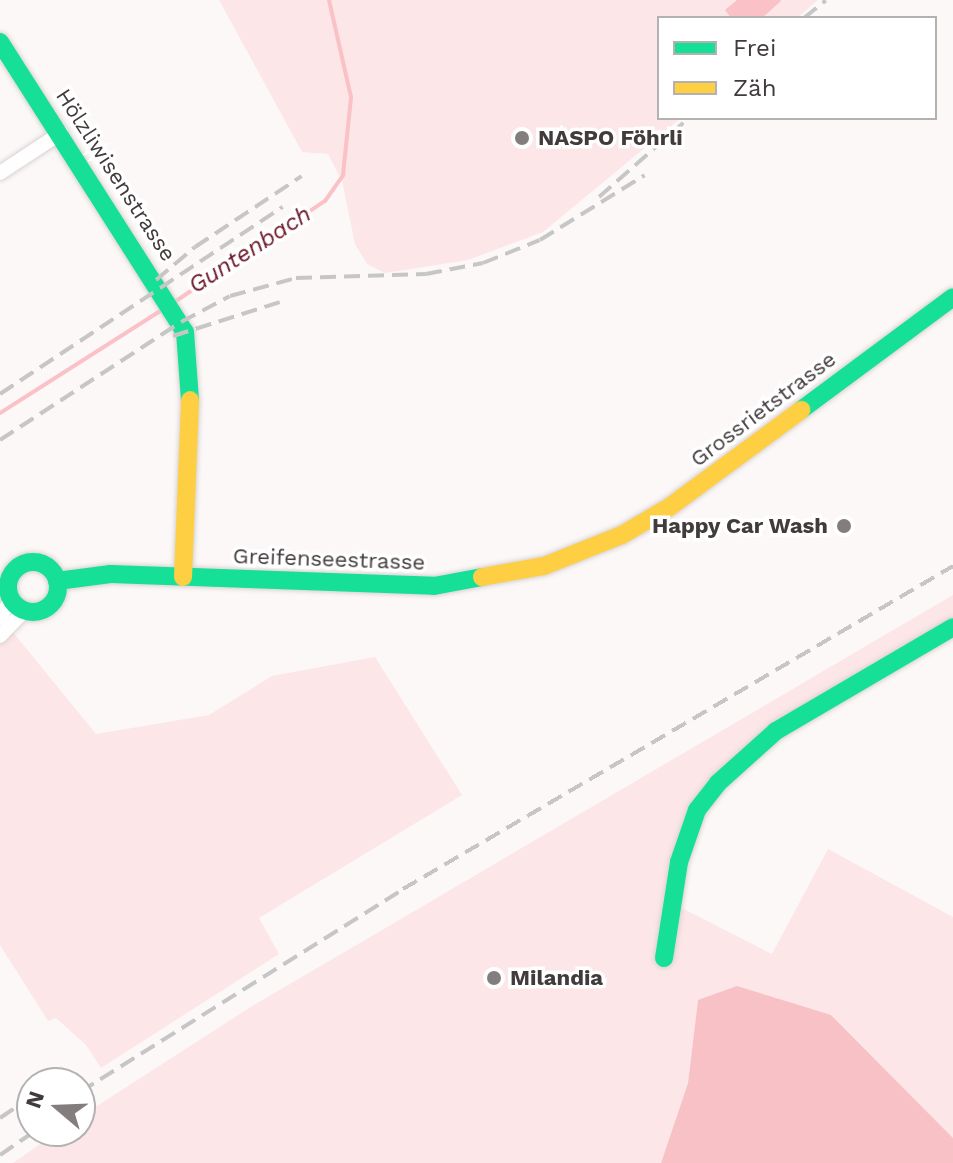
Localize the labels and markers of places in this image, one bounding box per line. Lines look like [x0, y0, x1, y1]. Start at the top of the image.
place label: NASPO Föhrli [538, 125, 683, 151]
marker: NASPO Föhrli [513, 129, 531, 147]
place label: Happy Car Wash [651, 513, 828, 539]
marker: Happy Car Wash [835, 517, 853, 535]
place label: Milandia [510, 965, 603, 991]
marker: Milandia [485, 969, 503, 987]

